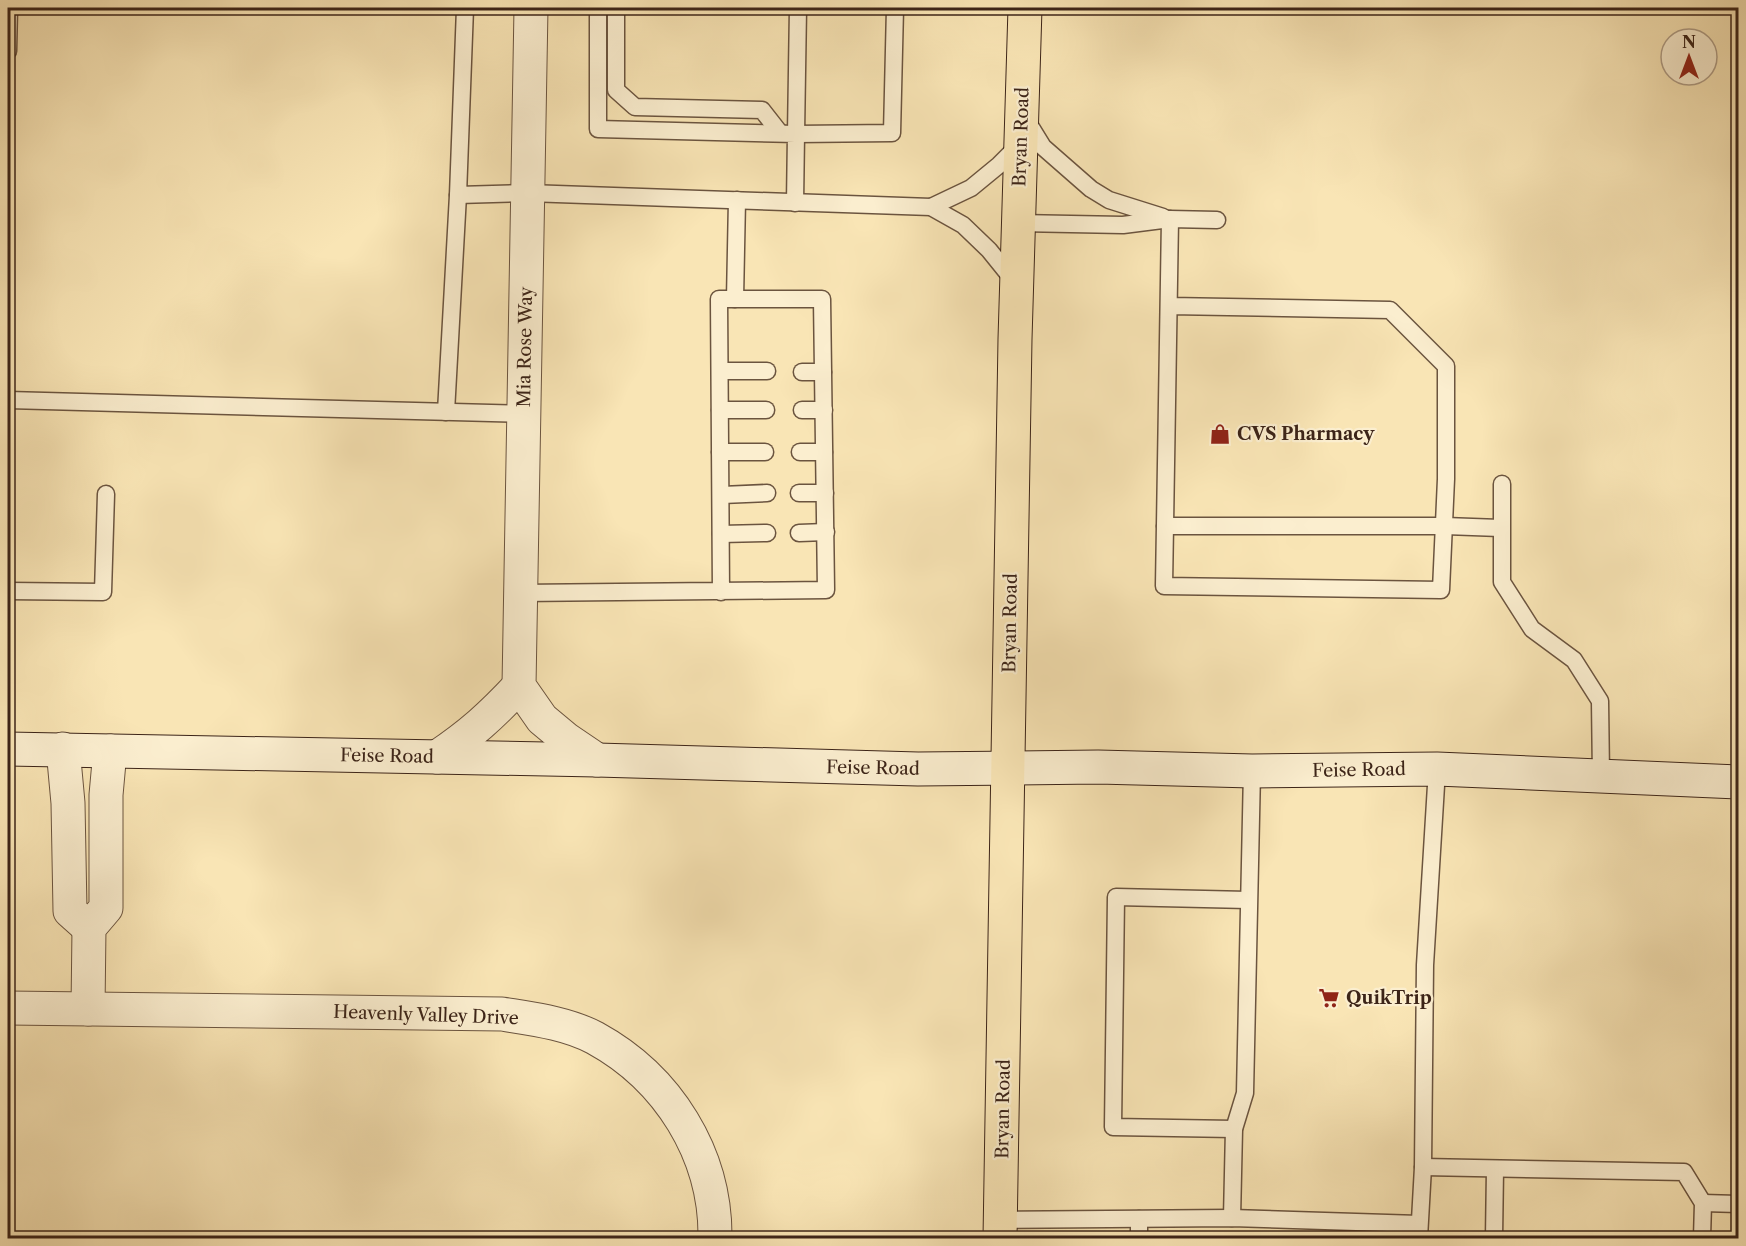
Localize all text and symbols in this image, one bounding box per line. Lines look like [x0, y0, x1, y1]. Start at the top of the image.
north arrow [1659, 27, 1719, 87]
text: N [1682, 32, 1696, 52]
street label: Bryan Road [1008, 87, 1034, 187]
street label: Mia Rose Way [513, 285, 537, 408]
shop icon: CVS Pharmacy [1208, 422, 1232, 446]
place label: CVS Pharmacy [1237, 423, 1375, 445]
street label: Bryan Road [998, 573, 1022, 673]
street label: Feise Road [340, 744, 434, 768]
street label: Feise Road [826, 756, 920, 780]
street label: Feise Road [1312, 758, 1406, 782]
supermarket icon: QuikTrip [1317, 986, 1341, 1010]
place label: QuikTrip [1346, 987, 1432, 1009]
street label: Heavenly Valley Drive [333, 1001, 519, 1029]
street label: Bryan Road [991, 1059, 1015, 1159]

